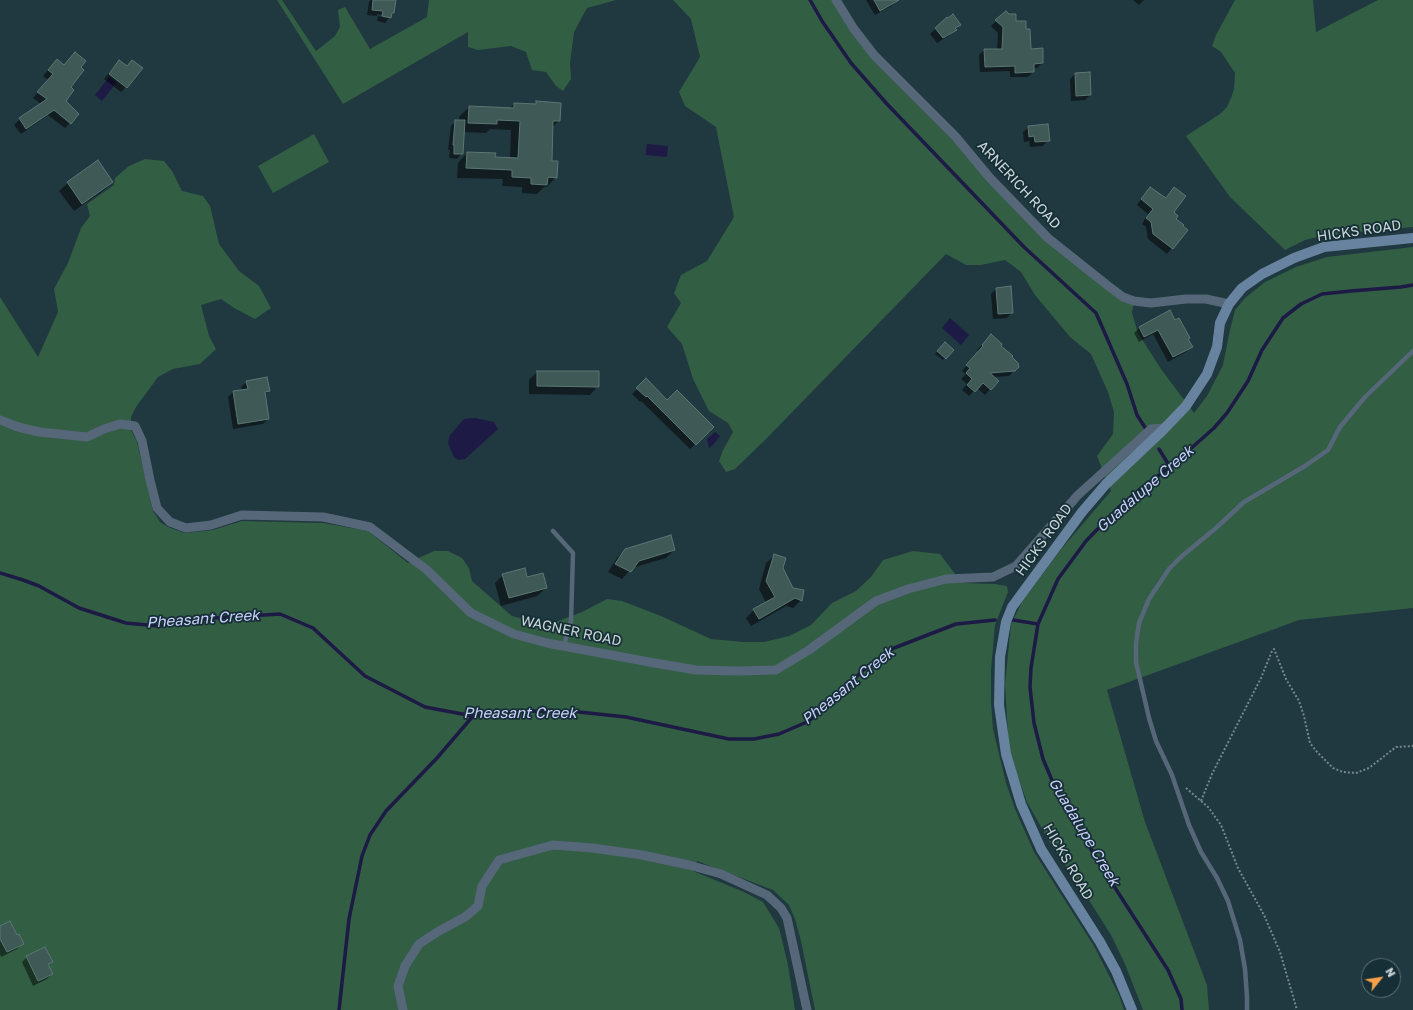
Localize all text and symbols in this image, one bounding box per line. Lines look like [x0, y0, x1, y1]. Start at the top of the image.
street label: ARNERICH ROAD [974, 137, 1064, 233]
street label: HICKS ROAD [1316, 217, 1402, 245]
water label: Guadalupe Creek [1093, 442, 1197, 536]
street label: HICKS ROAD [1012, 501, 1076, 579]
water label: Pheasant Creek [146, 606, 260, 632]
street label: WAGNER ROAD [519, 612, 623, 650]
water label: Pheasant Creek [798, 643, 898, 729]
water label: Pheasant Creek [463, 704, 577, 722]
water label: Guadalupe Creek [1045, 775, 1123, 889]
street label: HICKS ROAD [1039, 821, 1097, 903]
north arrow [1361, 958, 1401, 998]
text: N [1383, 965, 1399, 979]

